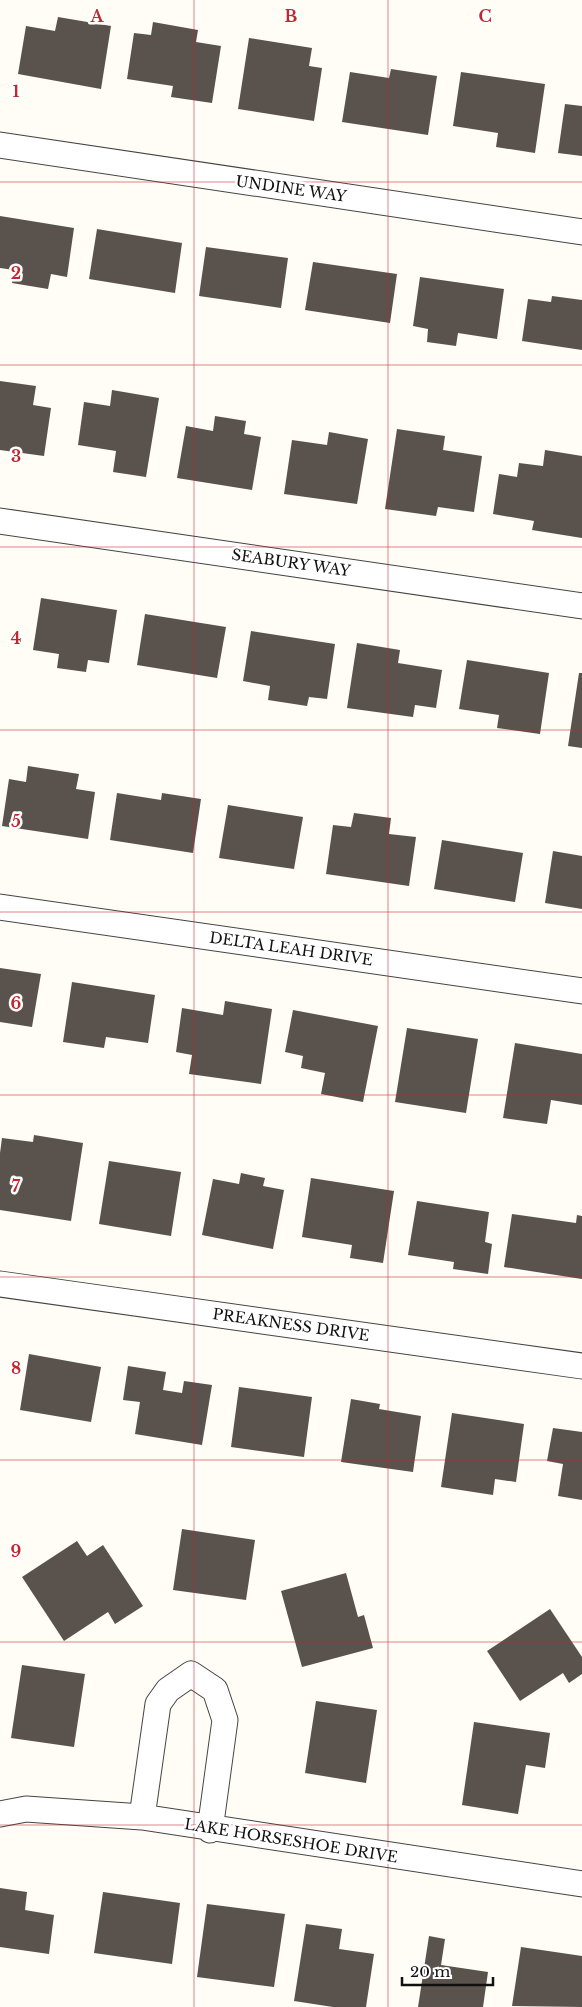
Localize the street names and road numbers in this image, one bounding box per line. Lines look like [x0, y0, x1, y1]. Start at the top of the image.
street label: UNDINE WAY [234, 171, 349, 206]
street label: SEABURY WAY [230, 545, 353, 580]
street label: DELTA LEAH DRIVE [208, 928, 374, 969]
street label: PREAKNESS DRIVE [211, 1304, 371, 1345]
street label: LAKE HORSESHOE DRIVE [183, 1814, 399, 1867]

